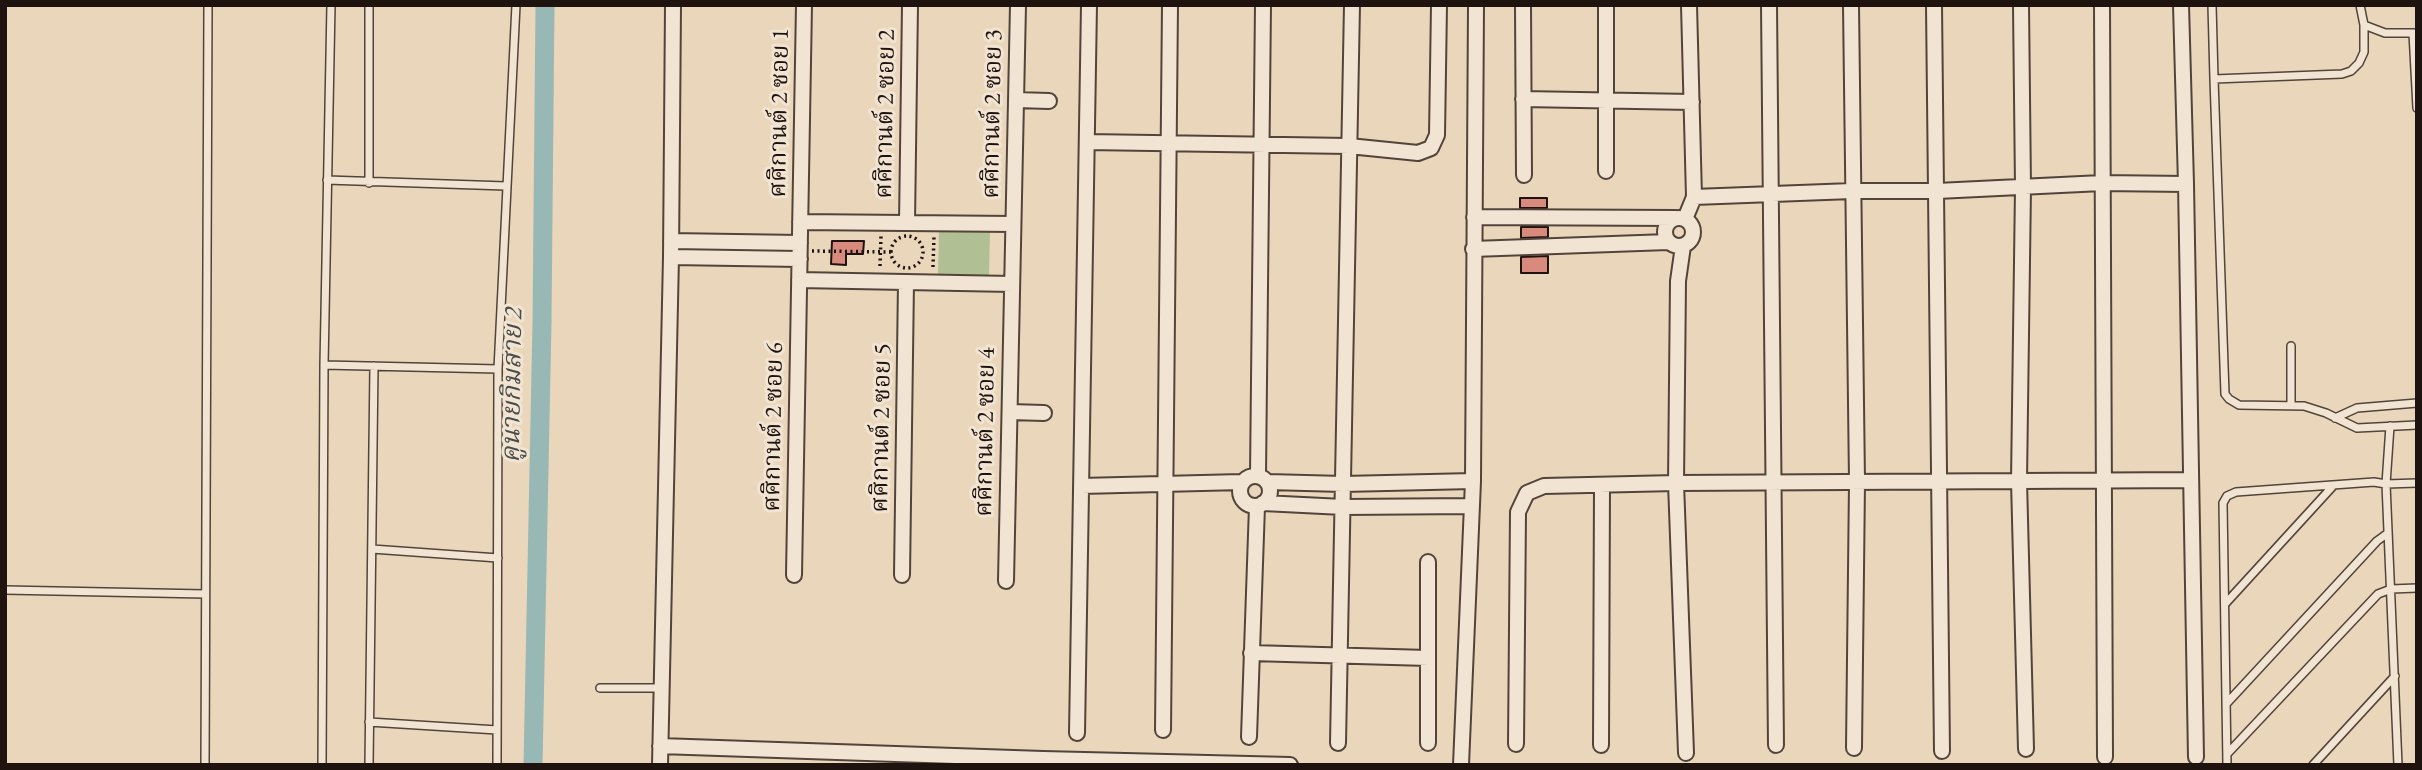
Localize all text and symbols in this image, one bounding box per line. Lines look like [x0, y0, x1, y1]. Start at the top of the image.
street label: ศศิกานต์ 2 ซอย 1 [764, 28, 796, 198]
street label: ศศิกานต์ 2 ซอย 2 [870, 29, 902, 199]
street label: ศศิกานต์ 2 ซอย 3 [977, 29, 1009, 199]
water label: คูนายกิมสาย 2 [496, 307, 530, 463]
street label: ศศิกานต์ 2 ซอย 6 [758, 342, 790, 512]
street label: ศศิกานต์ 2 ซอย 5 [866, 343, 898, 513]
street label: ศศิกานต์ 2 ซอย 4 [970, 347, 1002, 517]

